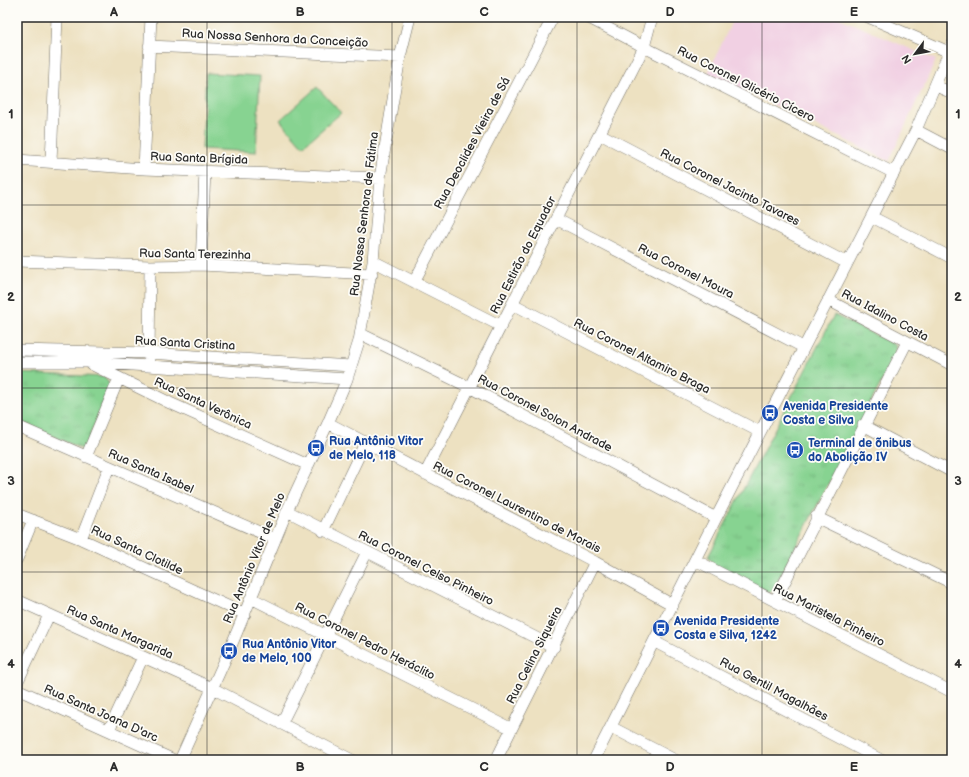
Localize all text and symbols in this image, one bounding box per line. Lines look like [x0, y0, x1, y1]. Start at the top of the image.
text: A [109, 4, 118, 20]
text: B [295, 4, 305, 20]
text: C [479, 4, 489, 20]
text: D [665, 4, 675, 20]
text: E [850, 4, 859, 20]
street label: Rua Nossa Senhora da Conceição [181, 26, 369, 51]
north arrow [895, 34, 935, 74]
street label: Rua Coronel Glicério Cícero [674, 43, 817, 126]
text: N [899, 52, 915, 66]
street label: Rua Deoclides Vieira de Sá [431, 74, 514, 212]
text: 1 [8, 106, 14, 122]
text: 1 [955, 106, 961, 122]
street label: Rua Nossa Senhora de Fátima [347, 131, 382, 297]
street label: Rua Coronel Jacinto Tavares [657, 146, 802, 229]
street label: Rua Santa Brígida [150, 149, 248, 168]
street label: Rua Estirão do Equador [487, 193, 560, 317]
street label: Rua Coronel Moura [635, 241, 737, 302]
street label: Rua Santa Terezinha [139, 246, 251, 263]
street label: Rua Idalino Costa [839, 286, 931, 345]
text: 2 [7, 289, 15, 305]
text: 2 [954, 289, 962, 305]
street label: Rua Coronel Altamiro Braga [571, 315, 713, 398]
street label: Rua Santa Cristina [134, 333, 236, 354]
street label: Rua Coronel Solon Andrade [475, 372, 615, 455]
street label: Rua Santa Verônica [152, 374, 254, 433]
place label: Avenida Presidente Costa e Silva [782, 399, 888, 428]
bus stop icon: Avenida Presidente Costa e Silva [760, 403, 780, 423]
place label: Rua Antônio Vitor de Melo, 118 [329, 434, 424, 463]
place label: Terminal de õnibus do Abolição IV [808, 436, 912, 465]
bus stop icon: Rua Antônio Vitor de Melo, 118 [306, 438, 326, 458]
bus stop icon: Terminal de õnibus do Abolição IV [785, 440, 805, 460]
street label: Rua Santa Isabel [106, 446, 196, 497]
street label: Rua Coronel Laurentino de Morais [430, 458, 603, 557]
text: 3 [7, 473, 15, 489]
text: 3 [954, 473, 962, 489]
street label: Rua Antônio Vitor de Melo [220, 490, 289, 626]
street label: Rua Santa Clotilde [88, 523, 185, 578]
street label: Rua Coronel Celso Pinheiro [355, 528, 496, 609]
street label: Rua Maristela Pinheiro [771, 581, 887, 650]
street label: Rua Coronel Pedro Heráclito [292, 600, 438, 683]
street label: Rua Santa Margarida [64, 602, 176, 663]
street label: Rua Celina Siqueira [503, 604, 566, 707]
place label: Avenida Presidente Costa e Silva, 1242 [673, 614, 779, 643]
bus stop icon: Avenida Presidente Costa e Silva, 1242 [651, 618, 671, 638]
place label: Rua Antônio Vitor de Melo, 100 [242, 637, 337, 666]
bus stop icon: Rua Antônio Vitor de Melo, 100 [219, 641, 239, 661]
street label: Rua Gentil Magalhães [717, 654, 831, 724]
text: 4 [7, 656, 15, 672]
text: 4 [954, 656, 962, 672]
street label: Rua Santa Joana D'arc [41, 681, 160, 745]
text: A [109, 759, 118, 775]
text: B [295, 759, 305, 775]
text: C [479, 759, 489, 775]
text: D [665, 759, 675, 775]
text: E [850, 759, 859, 775]

